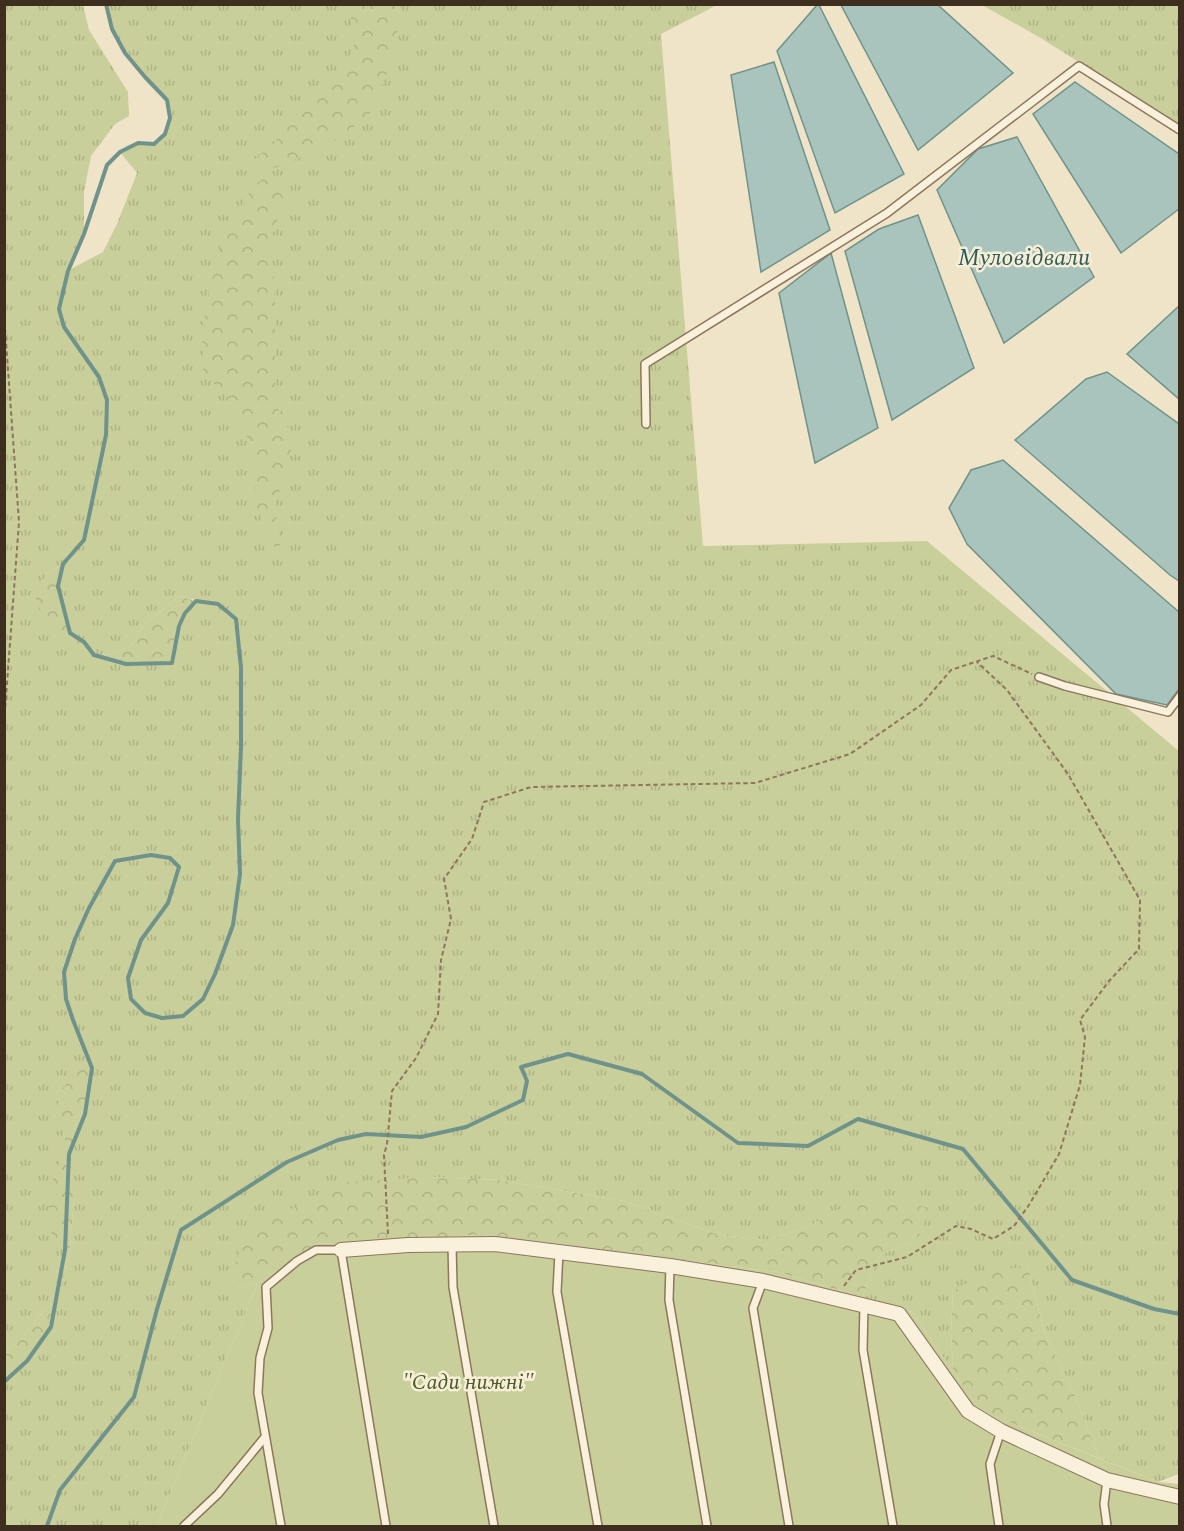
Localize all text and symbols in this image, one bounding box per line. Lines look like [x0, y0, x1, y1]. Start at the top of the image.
water label: Муловідвали [958, 240, 1091, 276]
park label: "Сади нижні" [402, 1366, 534, 1399]

